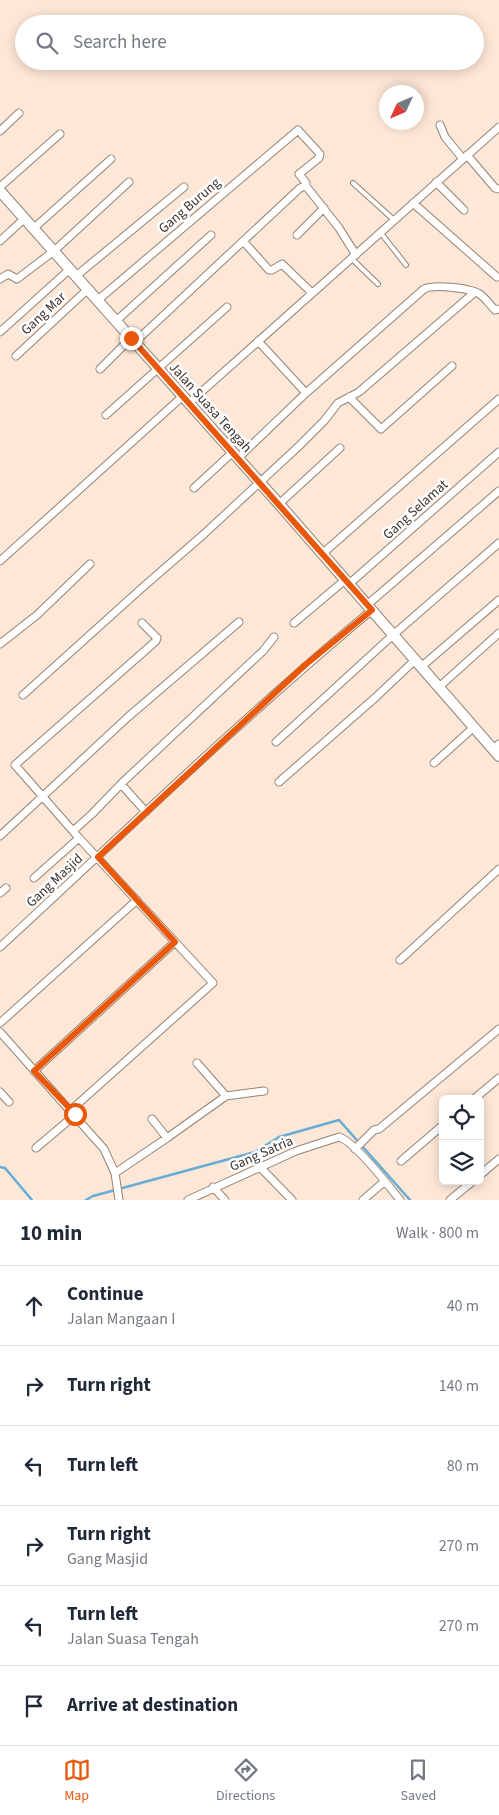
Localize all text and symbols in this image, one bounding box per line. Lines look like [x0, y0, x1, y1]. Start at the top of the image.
search box [15, 15, 484, 70]
icon: search [33, 29, 61, 57]
text: Search here [73, 29, 167, 56]
north arrow [379, 85, 424, 130]
street label: Gang Burung [154, 173, 225, 238]
street label: Gang Mar [17, 287, 71, 340]
route end [120, 327, 143, 350]
street label: Jalan Suasa Tengah [164, 358, 256, 457]
street label: Gang Selamat [379, 475, 453, 544]
street label: Gang Masjid [22, 849, 87, 912]
map controls [439, 1095, 484, 1185]
button: locate [439, 1095, 484, 1140]
route start [64, 1103, 87, 1126]
street label: Gang Satria [226, 1131, 296, 1177]
button: layers [439, 1140, 484, 1185]
text: 10 min [20, 1218, 82, 1248]
text: Walk · 800 m [396, 1222, 479, 1244]
text: Continue [67, 1281, 144, 1308]
icon: ahead [20, 1292, 48, 1320]
text: 40 m [447, 1295, 479, 1317]
text: Jalan Mangaan I [67, 1308, 175, 1330]
icon: right [20, 1372, 48, 1400]
text: Turn right [67, 1372, 151, 1399]
text: 140 m [439, 1375, 479, 1397]
icon: left [20, 1452, 48, 1480]
text: Turn left [67, 1452, 138, 1479]
text: 80 m [447, 1455, 479, 1477]
text: Turn right [67, 1521, 151, 1548]
icon: right [20, 1532, 48, 1560]
text: 270 m [439, 1535, 479, 1557]
text: Gang Masjid [67, 1548, 148, 1570]
text: Turn left [67, 1601, 138, 1628]
icon: left [20, 1612, 48, 1640]
text: 270 m [439, 1615, 479, 1637]
text: Jalan Suasa Tengah [67, 1628, 199, 1650]
icon: arrive [20, 1692, 48, 1720]
text: Arrive at destination [67, 1692, 238, 1719]
tab: Map [63, 1756, 91, 1806]
tab: Directions [216, 1756, 275, 1806]
tab: Saved [401, 1756, 436, 1806]

